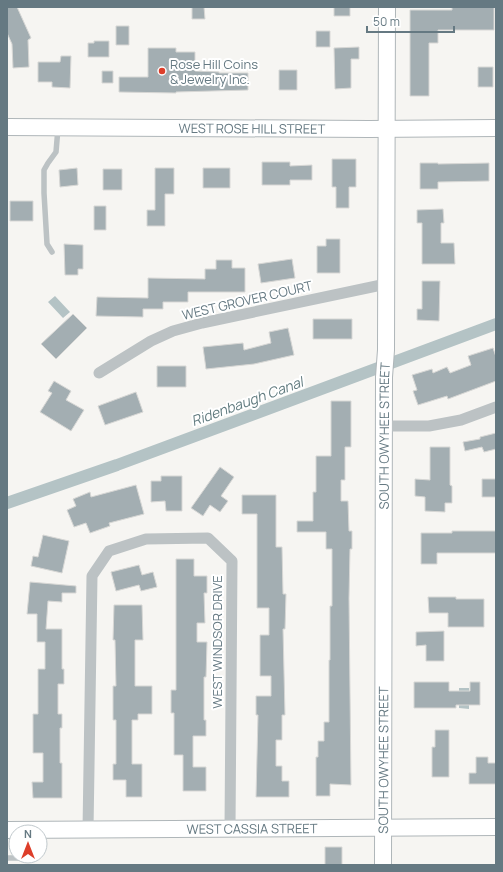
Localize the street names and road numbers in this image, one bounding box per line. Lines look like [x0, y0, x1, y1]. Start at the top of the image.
street label: WEST ROSE HILL STREET [179, 119, 326, 138]
street label: WEST GROVER COURT [180, 276, 314, 324]
street label: SOUTH OWYHEE STREET [375, 362, 394, 510]
street label: WEST WINDSOR DRIVE [208, 575, 226, 709]
street label: SOUTH OWYHEE STREET [374, 686, 392, 834]
street label: WEST CASSIA STREET [186, 819, 318, 838]

